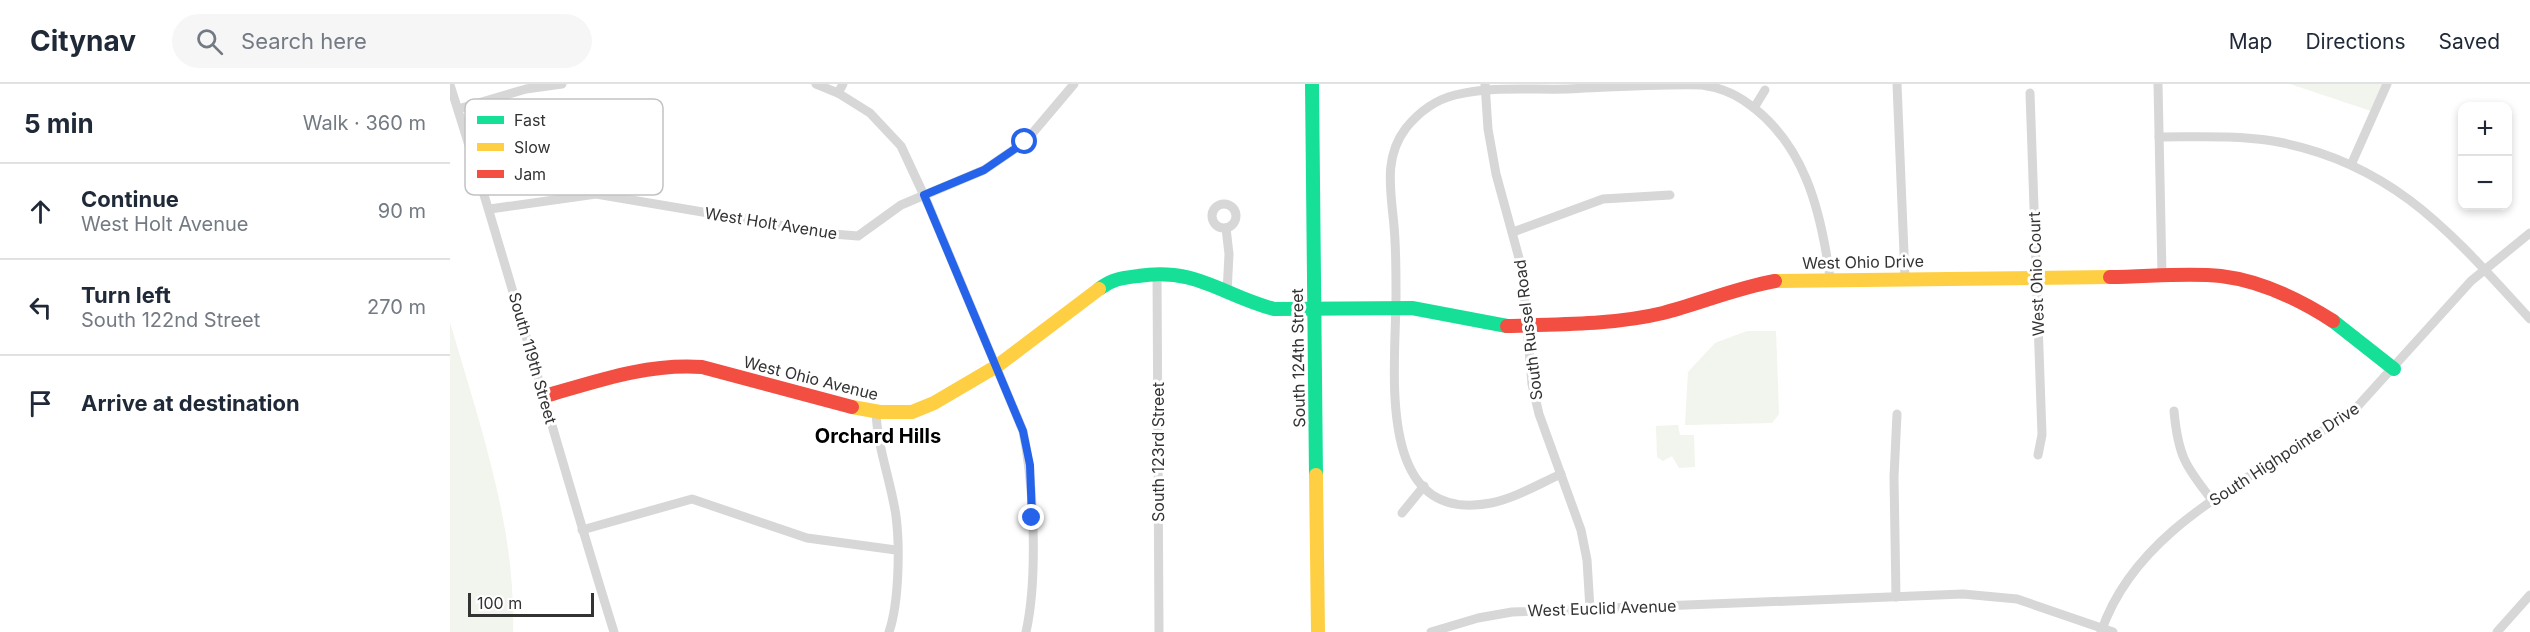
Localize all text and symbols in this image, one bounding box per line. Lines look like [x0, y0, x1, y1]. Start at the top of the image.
search box [172, 14, 592, 68]
text: Citynav [30, 24, 136, 58]
icon: search [193, 25, 226, 58]
text: Search here [241, 28, 367, 54]
text: Map [2229, 29, 2272, 54]
text: Directions [2305, 29, 2406, 54]
text: Saved [2439, 29, 2500, 54]
legend [465, 99, 663, 195]
map controls [2458, 102, 2512, 210]
button: + [2458, 102, 2512, 156]
text: 5 min [24, 108, 94, 139]
text: Fast [514, 110, 546, 130]
text: Walk · 360 m [303, 111, 426, 135]
route start [1011, 128, 1037, 154]
text: Slow [514, 137, 551, 157]
button: − [2458, 156, 2512, 210]
text: Jam [514, 164, 546, 184]
text: Continue [81, 186, 179, 212]
icon: ahead [24, 195, 57, 228]
text: 90 m [378, 199, 426, 223]
street label: West Holt Avenue [703, 203, 839, 243]
text: West Holt Avenue [81, 212, 249, 236]
street label: West Ohio Court [2024, 212, 2048, 336]
street label: West Ohio Drive [1802, 251, 1924, 273]
street label: South Russel Road [1509, 259, 1547, 401]
text: Turn left [81, 282, 171, 308]
street label: South 124th Street [1287, 288, 1309, 428]
street label: South 119th Street [505, 290, 561, 426]
icon: left [24, 291, 57, 324]
text: 270 m [367, 295, 426, 319]
text: South 122nd Street [81, 308, 260, 332]
street label: West Ohio Avenue [741, 352, 881, 404]
street label: South 123rd Street [1148, 382, 1168, 522]
icon: arrive [24, 387, 57, 420]
text: Arrive at destination [81, 390, 300, 416]
street label: South Highpointe Drive [2205, 398, 2363, 510]
district label: Orchard Hills [815, 424, 941, 448]
route end [1018, 504, 1044, 530]
scale bar [468, 590, 594, 618]
text: 100 m [477, 593, 522, 613]
street label: West Euclid Avenue [1527, 595, 1677, 621]

